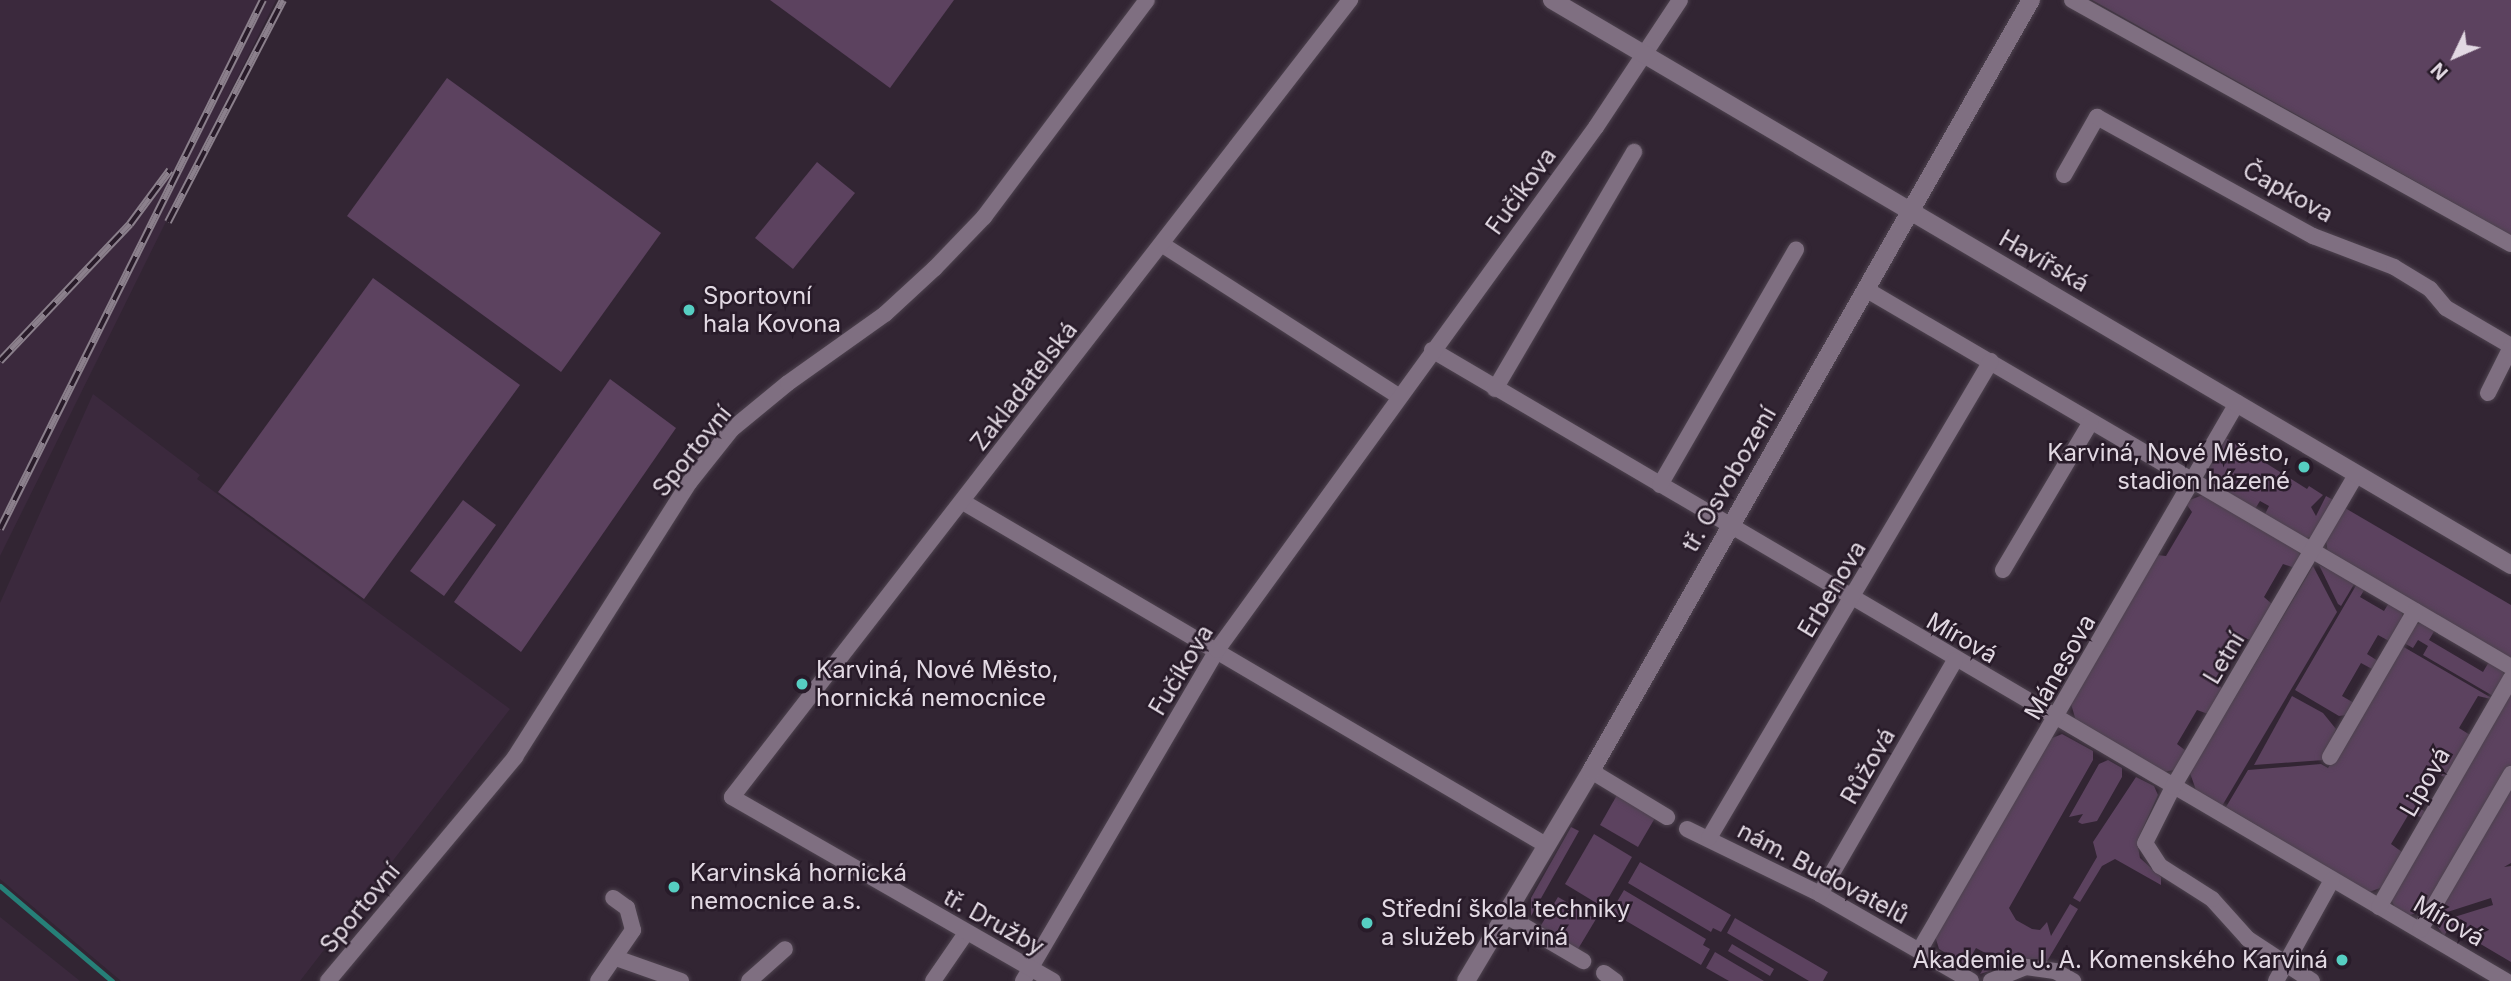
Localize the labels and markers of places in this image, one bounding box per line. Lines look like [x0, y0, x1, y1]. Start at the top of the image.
place label: Sportovní hala Kovona [703, 282, 841, 338]
marker: Sportovní hala Kovona [681, 302, 697, 318]
place label: Karviná, Nové Město, stadion házené [2047, 439, 2290, 495]
marker: Karviná, Nové Město, stadion házené [2296, 459, 2312, 475]
place label: Karviná, Nové Město, hornická nemocnice [816, 656, 1059, 712]
marker: Karviná, Nové Město, hornická nemocnice [794, 676, 810, 692]
place label: Karvinská hornická nemocnice a.s. [690, 859, 907, 915]
marker: Karvinská hornická nemocnice a.s. [664, 877, 684, 897]
place label: Střední škola techniky a služeb Karviná [1381, 895, 1630, 951]
marker: Střední škola techniky a služeb Karviná [1359, 915, 1375, 931]
place label: Akademie J. A. Komenského Karviná [1912, 946, 2328, 974]
marker: Akademie J. A. Komenského Karviná [2334, 952, 2350, 968]

